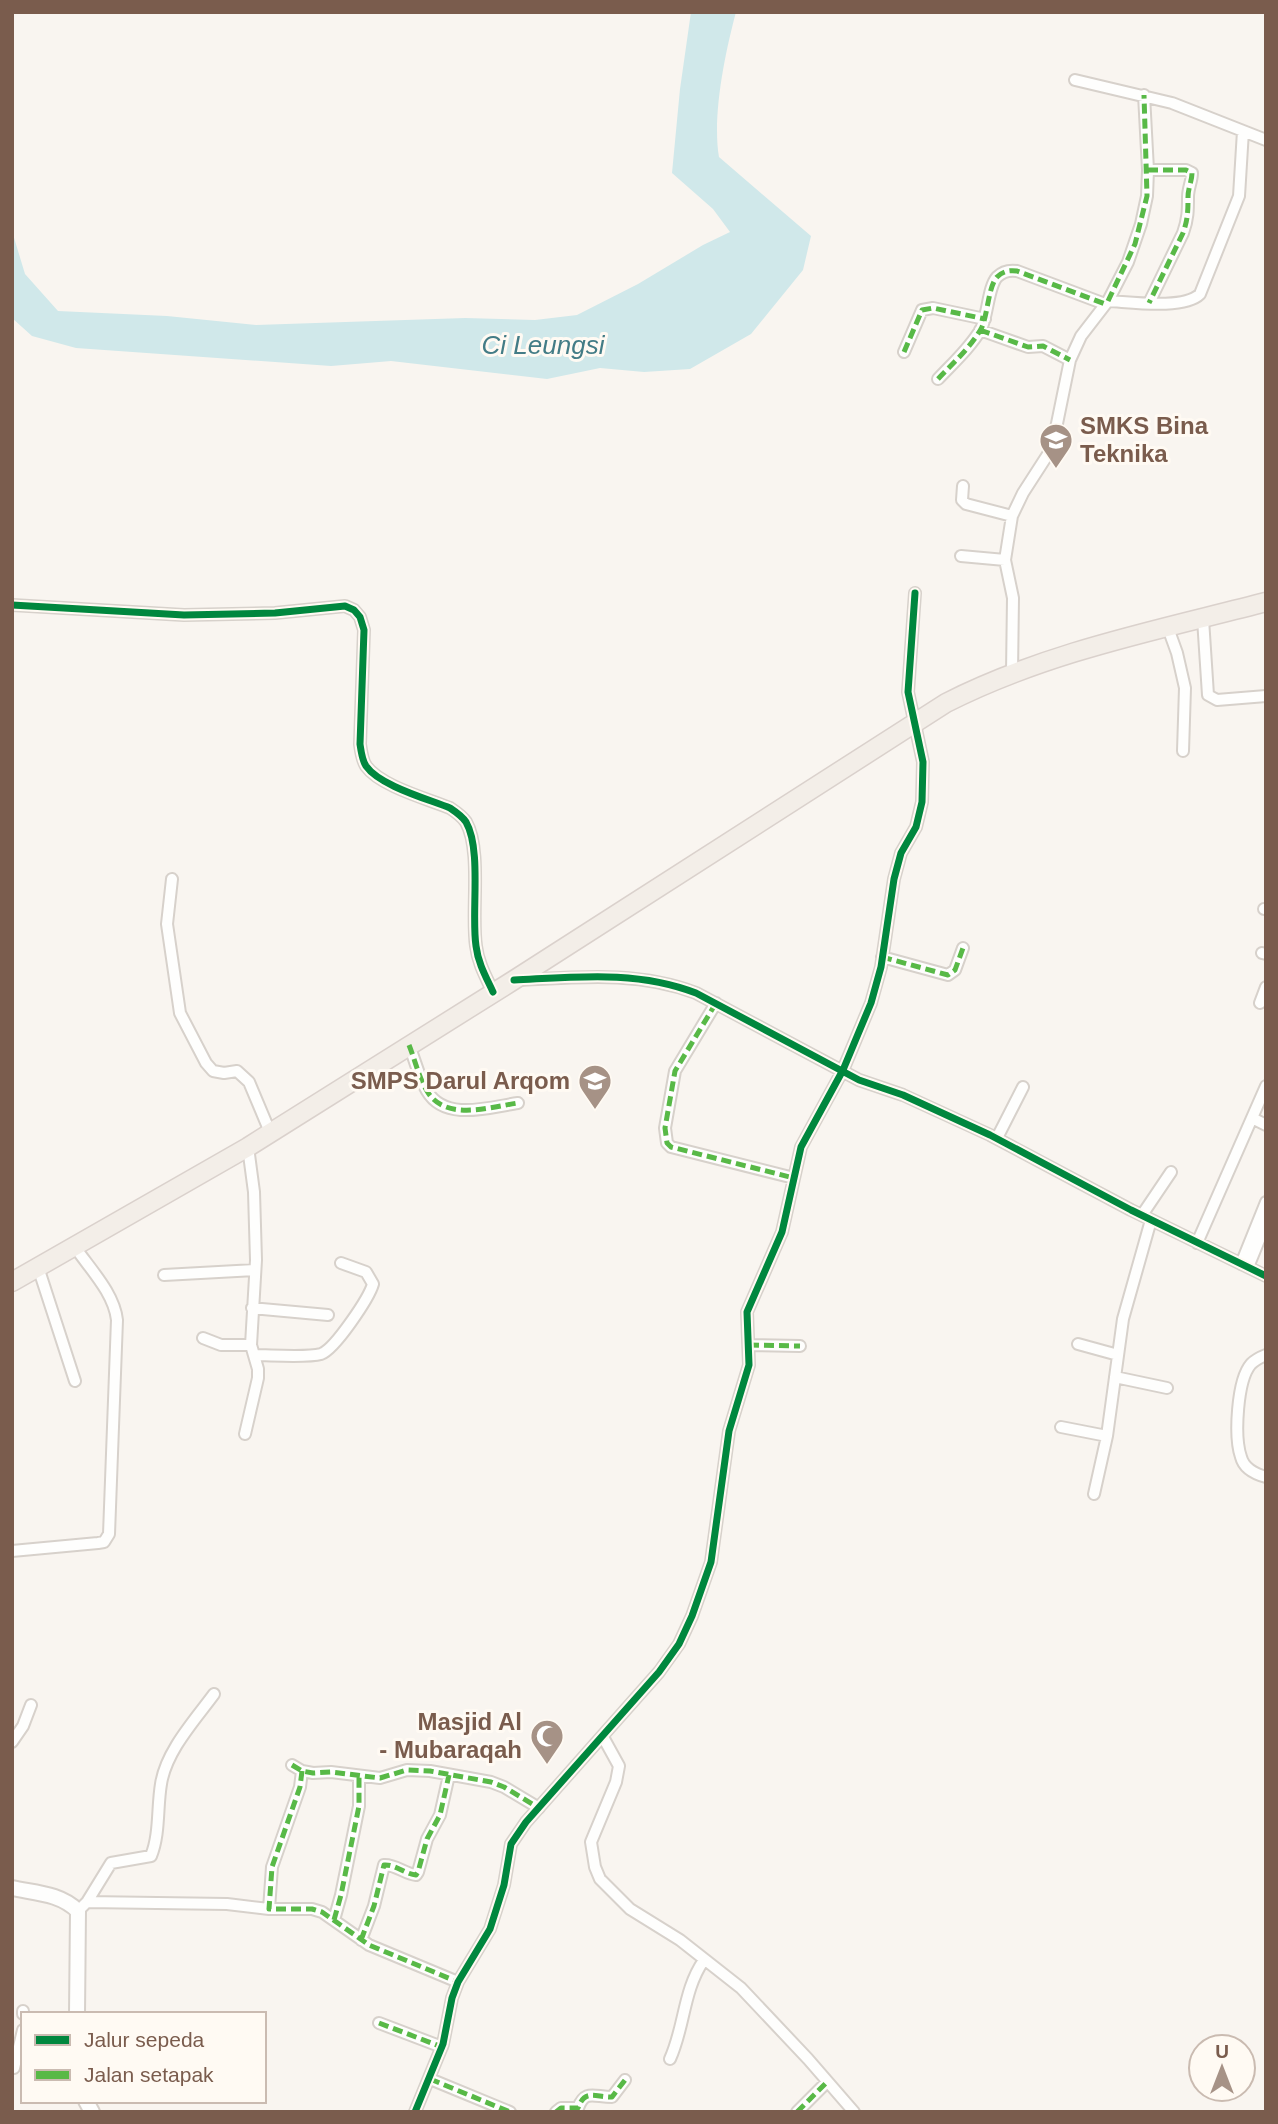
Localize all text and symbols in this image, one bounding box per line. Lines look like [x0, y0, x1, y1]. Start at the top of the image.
water label: Ci Leungsi [482, 330, 606, 360]
place label: SMKS Bina Teknika [1080, 412, 1209, 467]
school or university icon: SMKS Bina Teknika [1037, 421, 1075, 470]
school or university icon: SMPS Darul Arqom [576, 1062, 614, 1111]
place label: SMPS Darul Arqom [351, 1067, 570, 1094]
place label: Masjid Al - Mubaraqah [379, 1708, 522, 1763]
mosque icon: Masjid Al - Mubaraqah [528, 1717, 566, 1766]
legend [21, 2012, 266, 2103]
text: Jalur sepeda [84, 2028, 205, 2051]
north arrow [1187, 2033, 1257, 2103]
text: U [1215, 2041, 1229, 2062]
text: Jalan setapak [84, 2063, 214, 2086]

